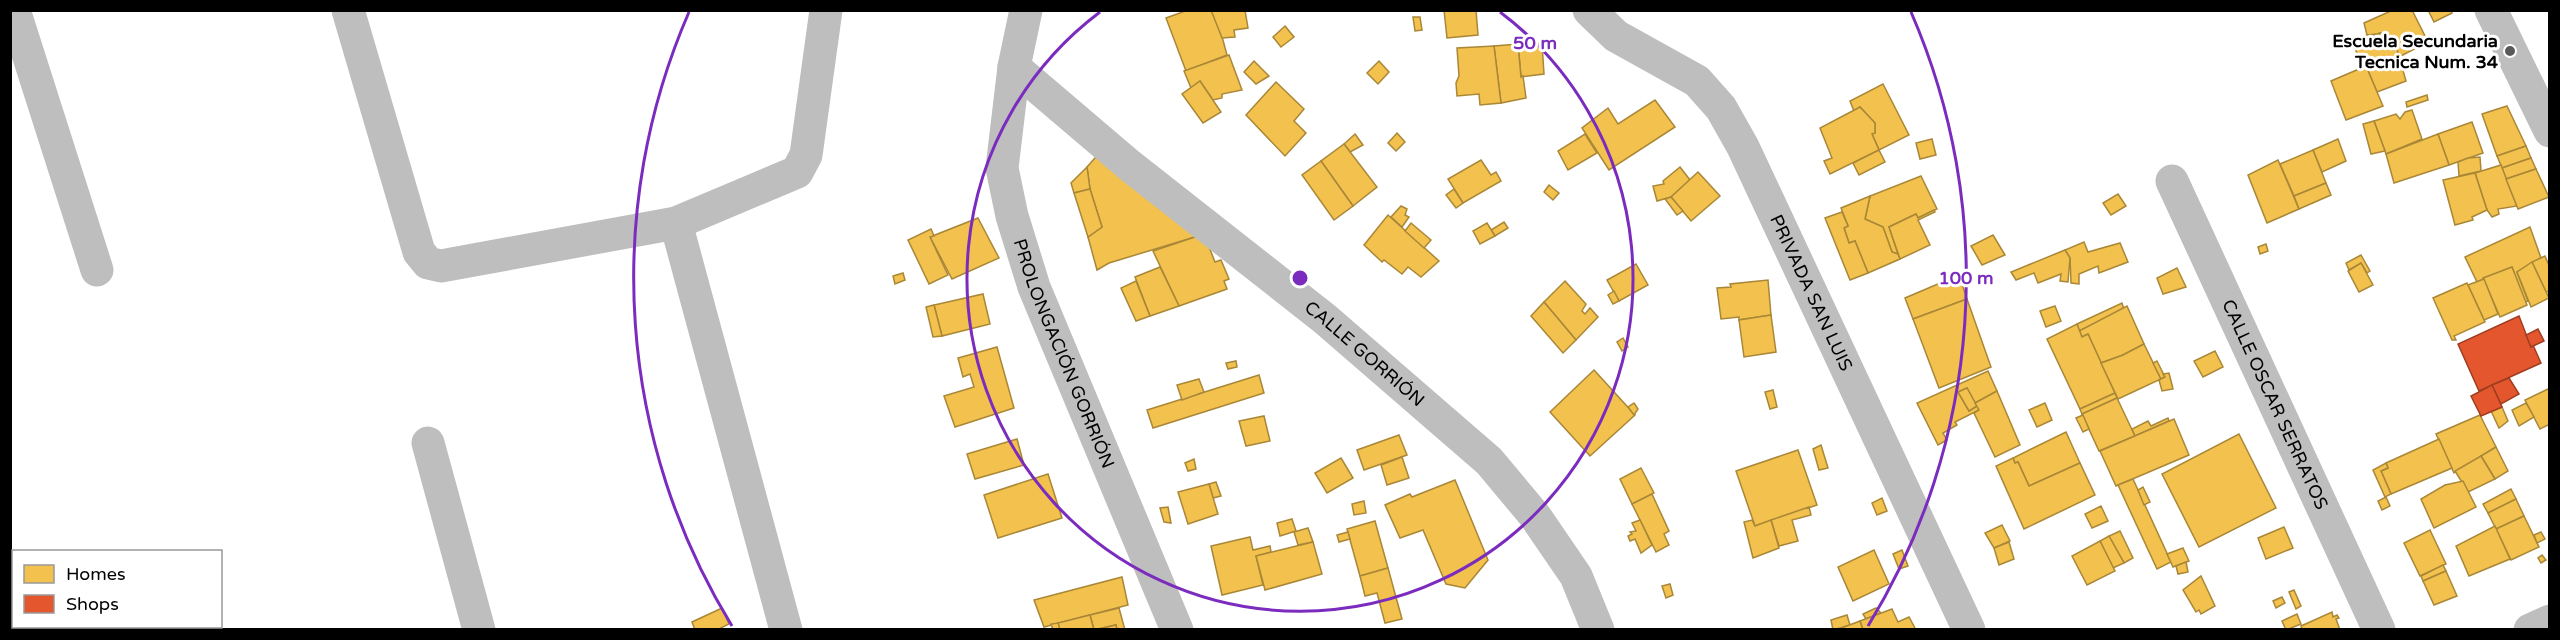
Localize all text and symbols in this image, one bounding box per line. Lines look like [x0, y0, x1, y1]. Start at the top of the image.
place label: Escuela Secundaria Tecnica Num. 34 [2332, 30, 2499, 73]
text: 50 m [1513, 32, 1557, 54]
marker: Escuela Secundaria Tecnica Num. 34 [2503, 44, 2517, 58]
street label: PRIVADA SAN LUIS [1765, 211, 1857, 375]
street label: PROLONGACIÓN GORRIÓN [1009, 236, 1119, 472]
text: 100 m [1938, 267, 1994, 289]
centre of rings [1290, 268, 1310, 288]
street label: CALLE GORRIÓN [1300, 296, 1429, 411]
street label: CALLE OSCAR SERRATOS [2217, 296, 2333, 513]
legend [12, 550, 222, 628]
text: Homes [66, 563, 126, 585]
text: Shops [66, 593, 119, 615]

